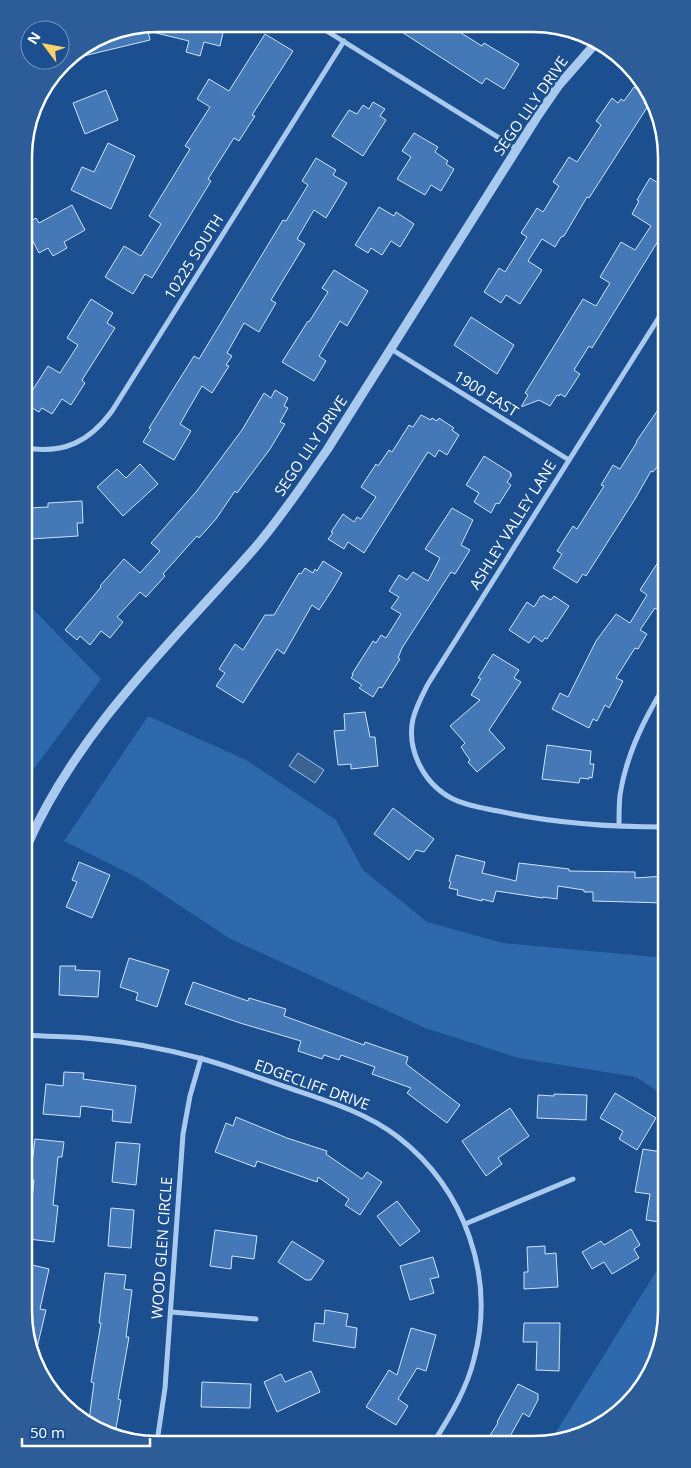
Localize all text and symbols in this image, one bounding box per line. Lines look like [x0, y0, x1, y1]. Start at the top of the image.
north arrow [20, 20, 70, 70]
text: N [22, 28, 45, 48]
street label: SEGO LILY DRIVE [488, 52, 572, 159]
street label: 10225 SOUTH [159, 210, 227, 303]
street label: 1900 EAST [450, 365, 523, 421]
street label: SEGO LILY DRIVE [269, 391, 351, 499]
street label: ASHLEY VALLEY LANE [464, 456, 560, 593]
street label: EDGECLIFF DRIVE [252, 1054, 373, 1114]
street label: WOOD GLEN CIRCLE [146, 1176, 176, 1320]
scale bar [22, 1416, 150, 1448]
text: 50 m [30, 1422, 65, 1442]

